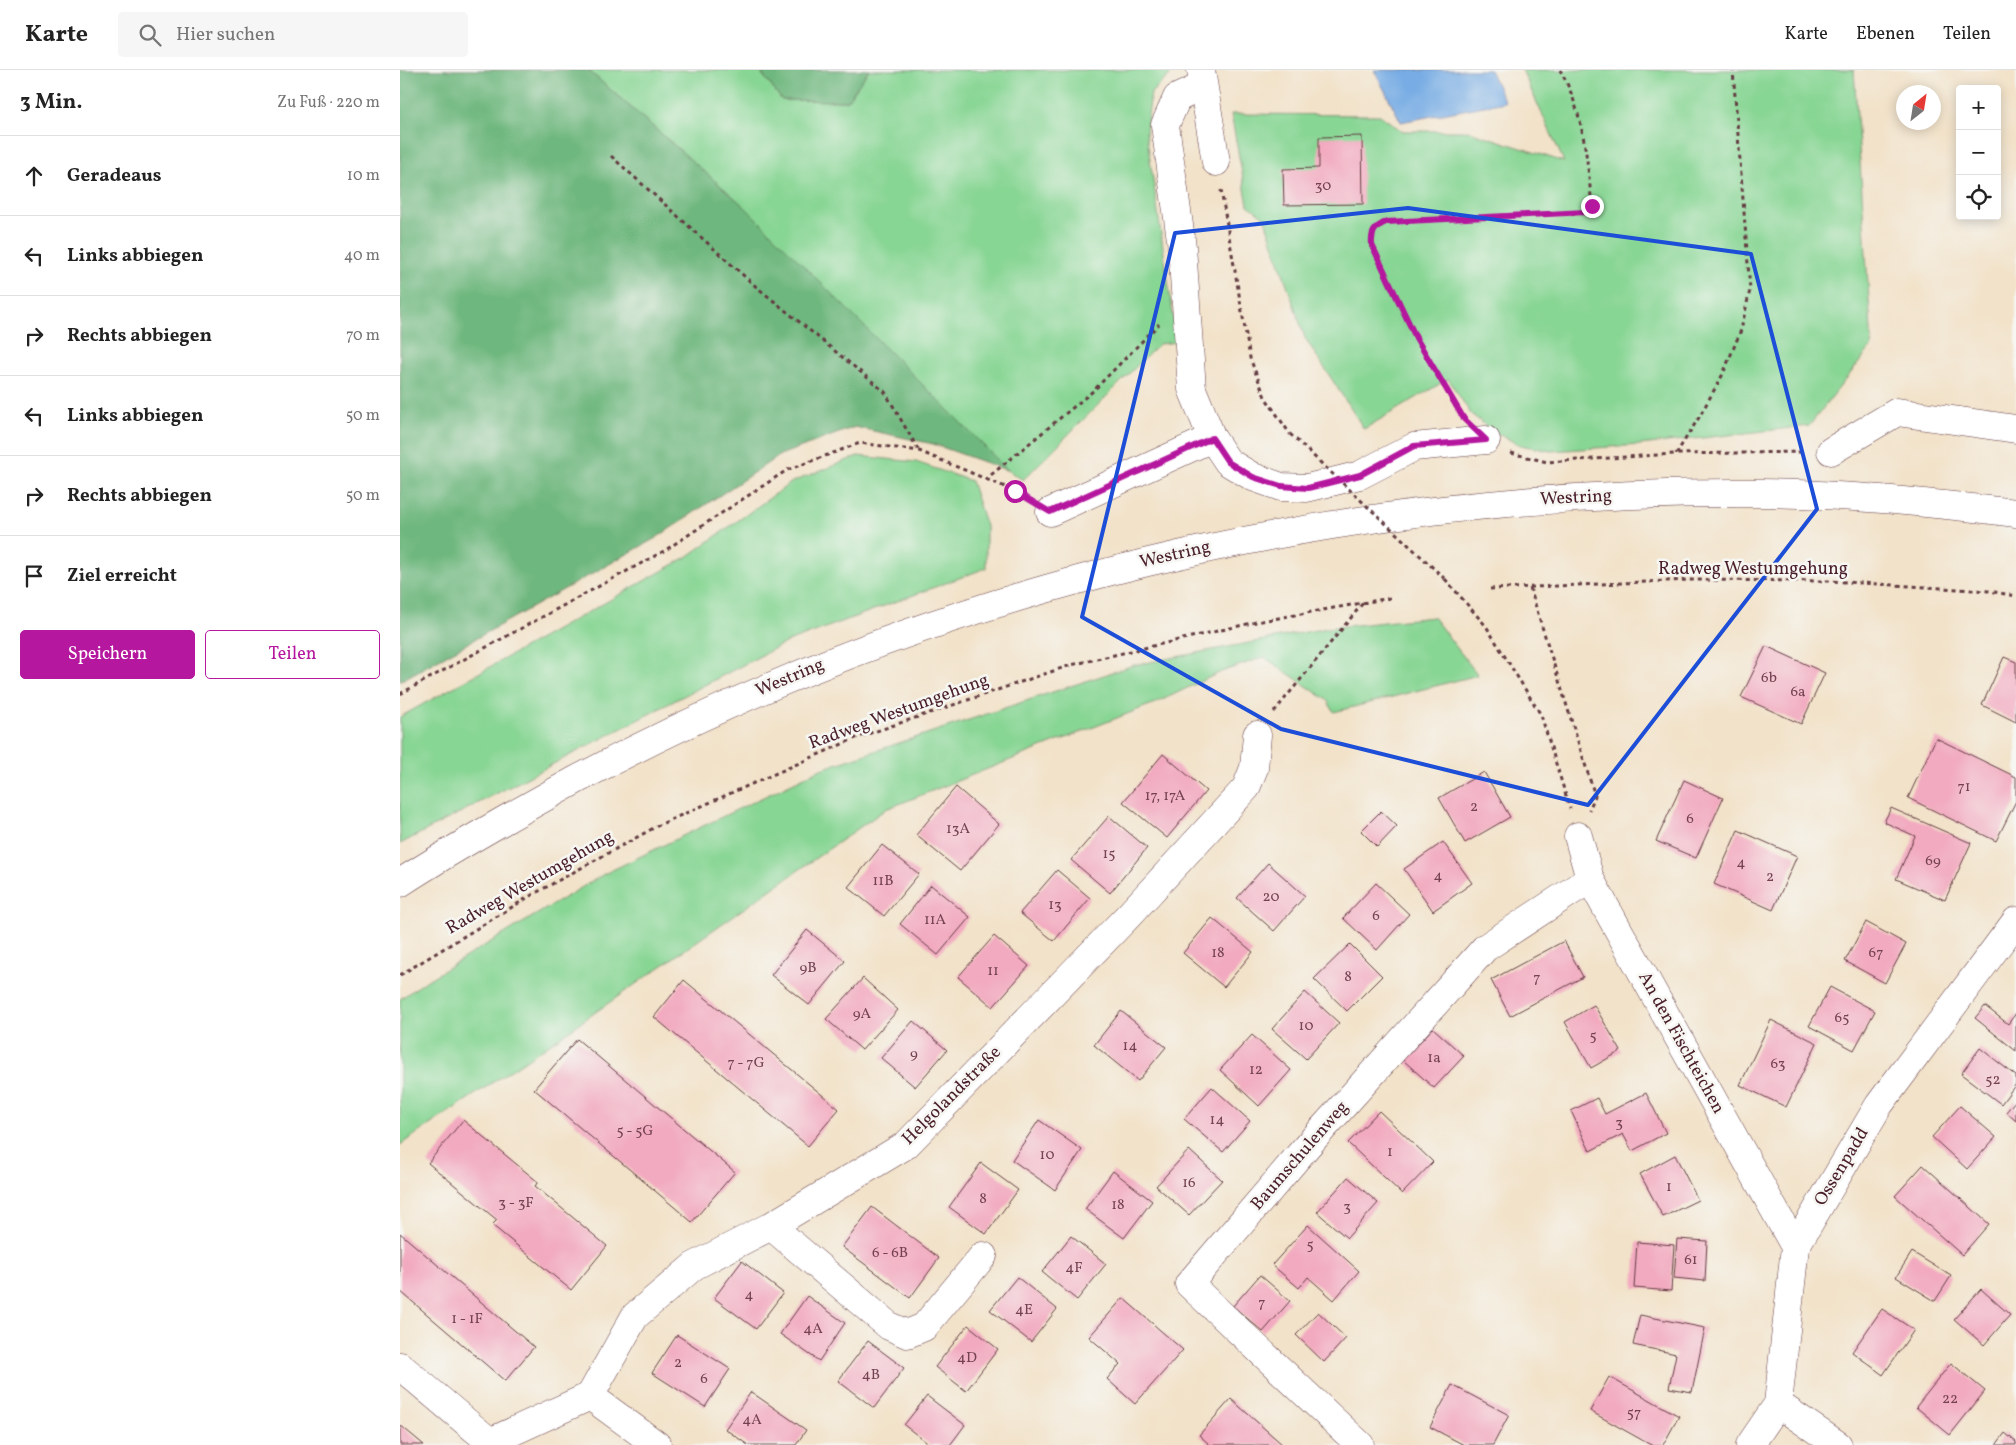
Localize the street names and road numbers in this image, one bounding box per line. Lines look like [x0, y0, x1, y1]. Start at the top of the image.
street label: Westring [1539, 484, 1613, 512]
street label: Westring [1137, 535, 1213, 575]
street label: Radweg Westumgehung [1658, 557, 1848, 582]
street label: Westring [752, 652, 828, 704]
street label: Radweg Westumgehung [806, 668, 992, 756]
street label: Radweg Westumgehung [442, 825, 618, 941]
street label: An den Fischteichen [1632, 968, 1731, 1119]
street label: Helgolandstraße [897, 1041, 1007, 1151]
street label: Baumschulenweg [1245, 1096, 1355, 1216]
street label: Ossenpadd [1809, 1123, 1875, 1211]

